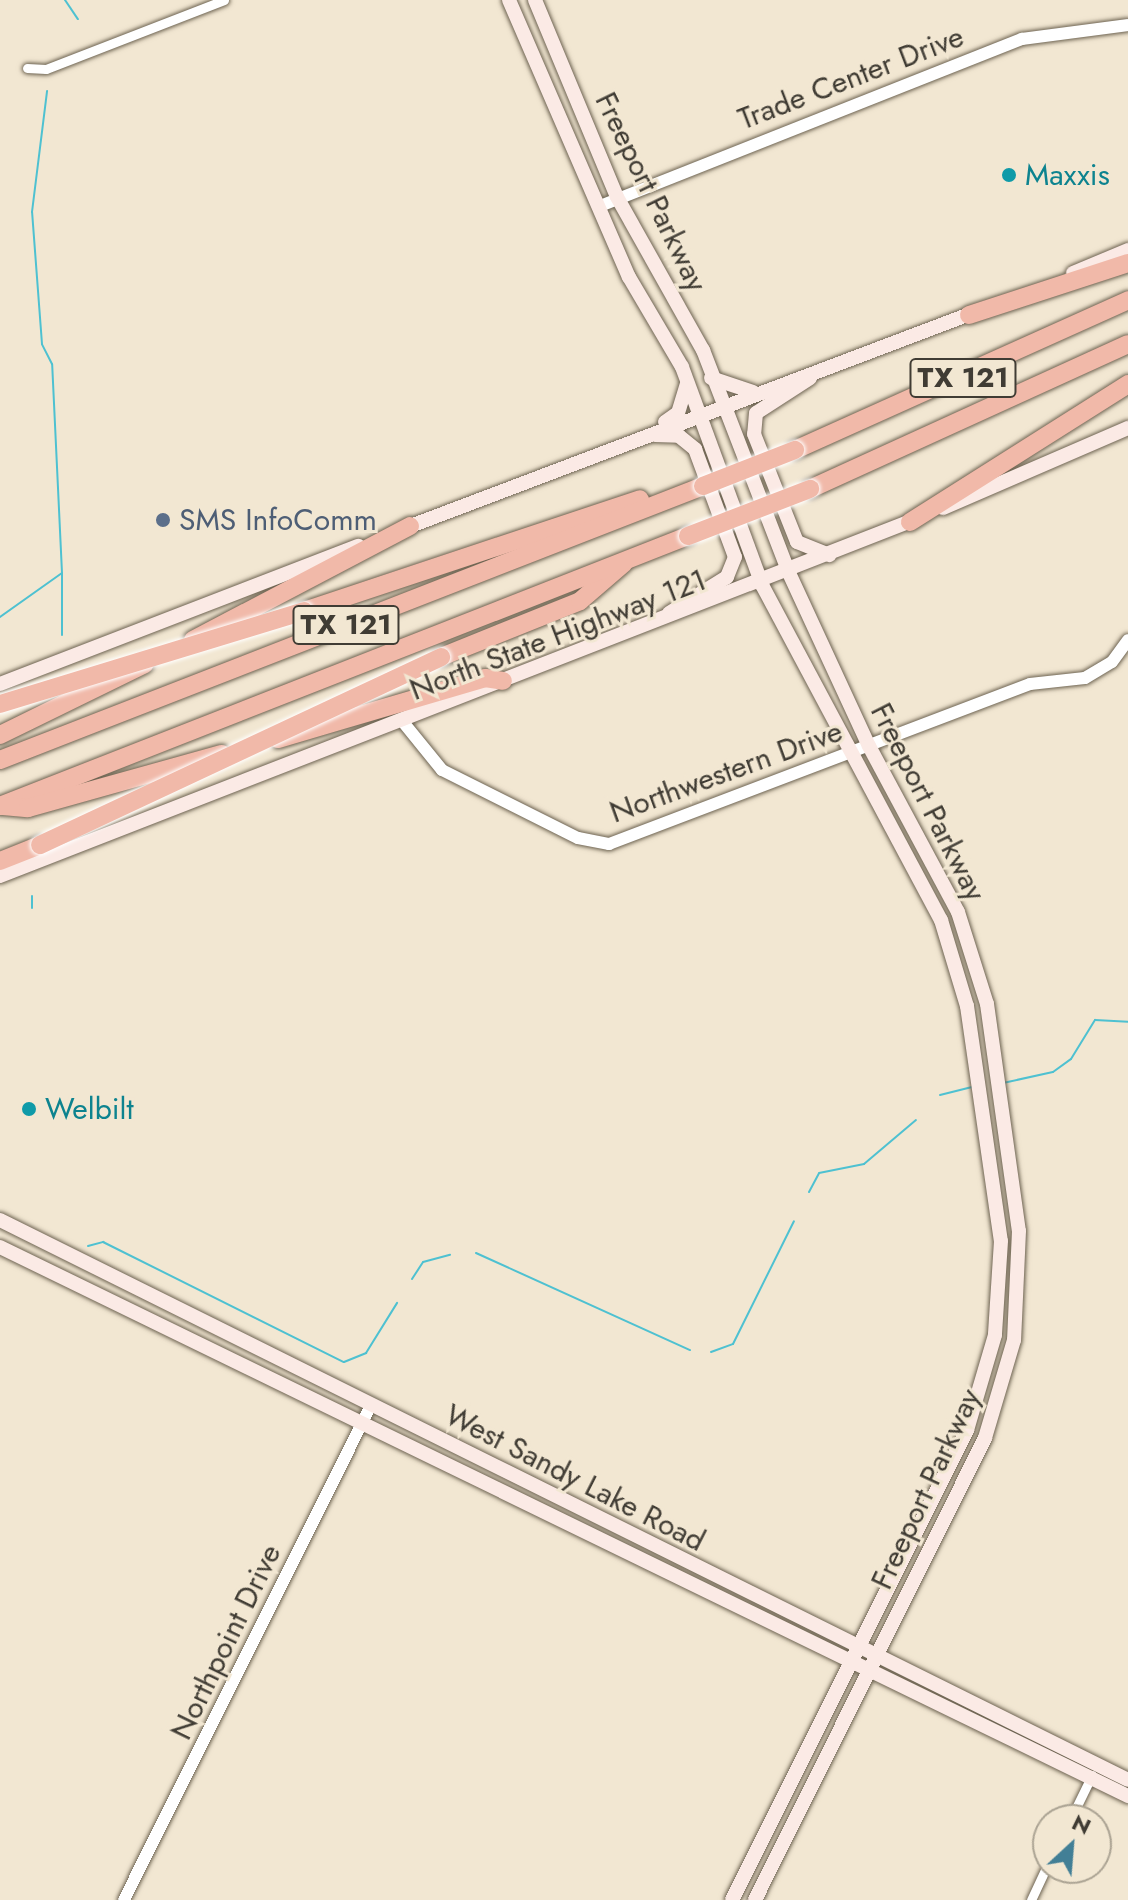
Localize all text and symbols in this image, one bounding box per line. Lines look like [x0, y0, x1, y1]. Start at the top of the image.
street label: Trade Center Drive [733, 19, 969, 137]
street label: Freeport Parkway [587, 87, 715, 297]
place label: Maxxis [1025, 157, 1110, 193]
marker: Maxxis [1000, 166, 1018, 184]
road number: TX 121 [909, 354, 1017, 402]
place label: SMS InfoComm [179, 502, 377, 538]
marker: SMS InfoComm [154, 511, 172, 529]
street label: North State Highway 121 [405, 562, 711, 708]
road number: TX 121 [292, 601, 400, 649]
street label: Freeport Parkway [863, 697, 993, 907]
street label: Northwestern Drive [605, 713, 847, 831]
place label: Welbilt [45, 1091, 134, 1127]
marker: Welbilt [20, 1100, 38, 1118]
street label: Freeport Parkway [864, 1383, 988, 1595]
street label: West Sandy Lake Road [439, 1397, 711, 1559]
street label: Northpoint Drive [163, 1538, 289, 1746]
north arrow [1032, 1804, 1112, 1884]
text: N [1067, 1806, 1097, 1842]

